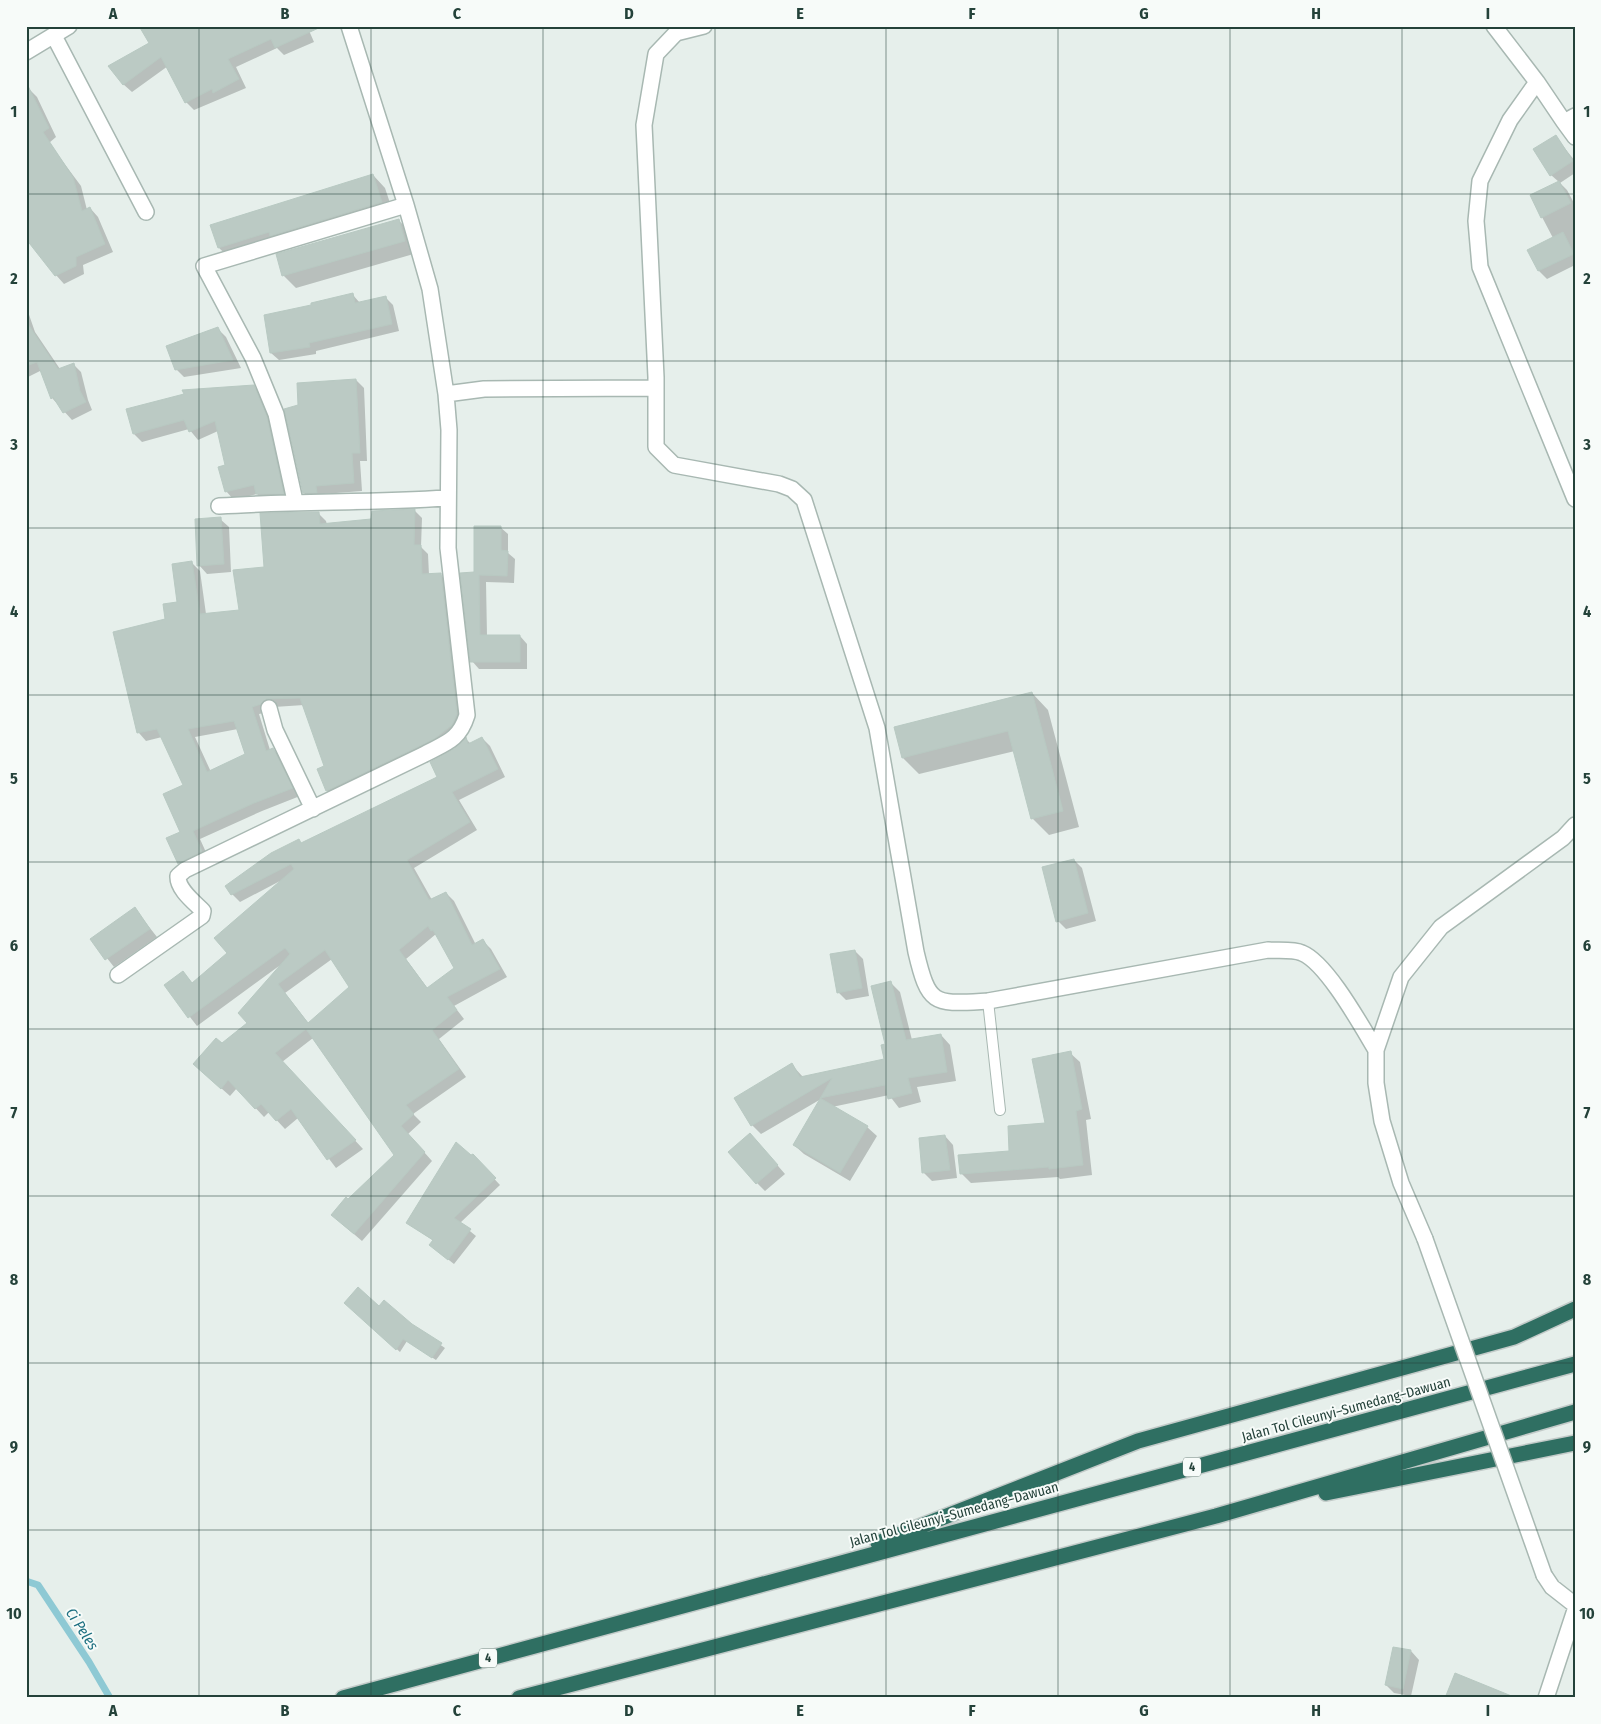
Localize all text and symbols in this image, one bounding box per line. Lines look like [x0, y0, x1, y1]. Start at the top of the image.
text: A [108, 4, 118, 23]
text: B [281, 4, 290, 23]
text: C [453, 4, 462, 23]
text: D [624, 4, 634, 23]
text: E [796, 4, 804, 23]
text: F [968, 4, 976, 23]
text: G [1139, 4, 1149, 23]
text: H [1311, 4, 1321, 23]
text: I [1486, 4, 1490, 23]
text: 1 [11, 102, 17, 121]
text: 1 [1584, 102, 1590, 121]
text: 2 [9, 269, 18, 288]
text: 2 [1582, 269, 1591, 288]
text: 3 [9, 435, 18, 454]
text: 3 [1582, 435, 1591, 454]
text: 4 [10, 602, 18, 621]
text: 4 [1583, 602, 1591, 621]
text: 5 [10, 769, 18, 788]
text: 5 [1583, 769, 1591, 788]
text: 6 [10, 936, 18, 955]
text: 6 [1583, 936, 1591, 955]
text: 7 [11, 1103, 18, 1122]
text: 7 [1584, 1103, 1591, 1122]
text: 8 [10, 1270, 19, 1289]
text: 8 [1583, 1270, 1592, 1289]
street label: Jalan Tol Cileunyi–Sumedang–Dawuan [1240, 1373, 1452, 1446]
text: 9 [10, 1437, 18, 1456]
text: 9 [1583, 1437, 1591, 1456]
road number: 4 [1183, 1458, 1201, 1476]
street label: Jalan Tol Cileunyi–Sumedang–Dawuan [848, 1478, 1060, 1551]
text: 10 [6, 1604, 22, 1623]
text: 10 [1579, 1604, 1595, 1623]
water label: Ci Peles [62, 1605, 103, 1654]
road number: 4 [479, 1649, 497, 1668]
text: A [108, 1701, 118, 1720]
text: B [281, 1701, 290, 1720]
text: C [453, 1701, 462, 1720]
text: D [624, 1701, 634, 1720]
text: E [796, 1701, 804, 1720]
text: F [968, 1701, 976, 1720]
text: G [1139, 1701, 1149, 1720]
text: H [1311, 1701, 1321, 1720]
text: I [1486, 1701, 1490, 1720]

